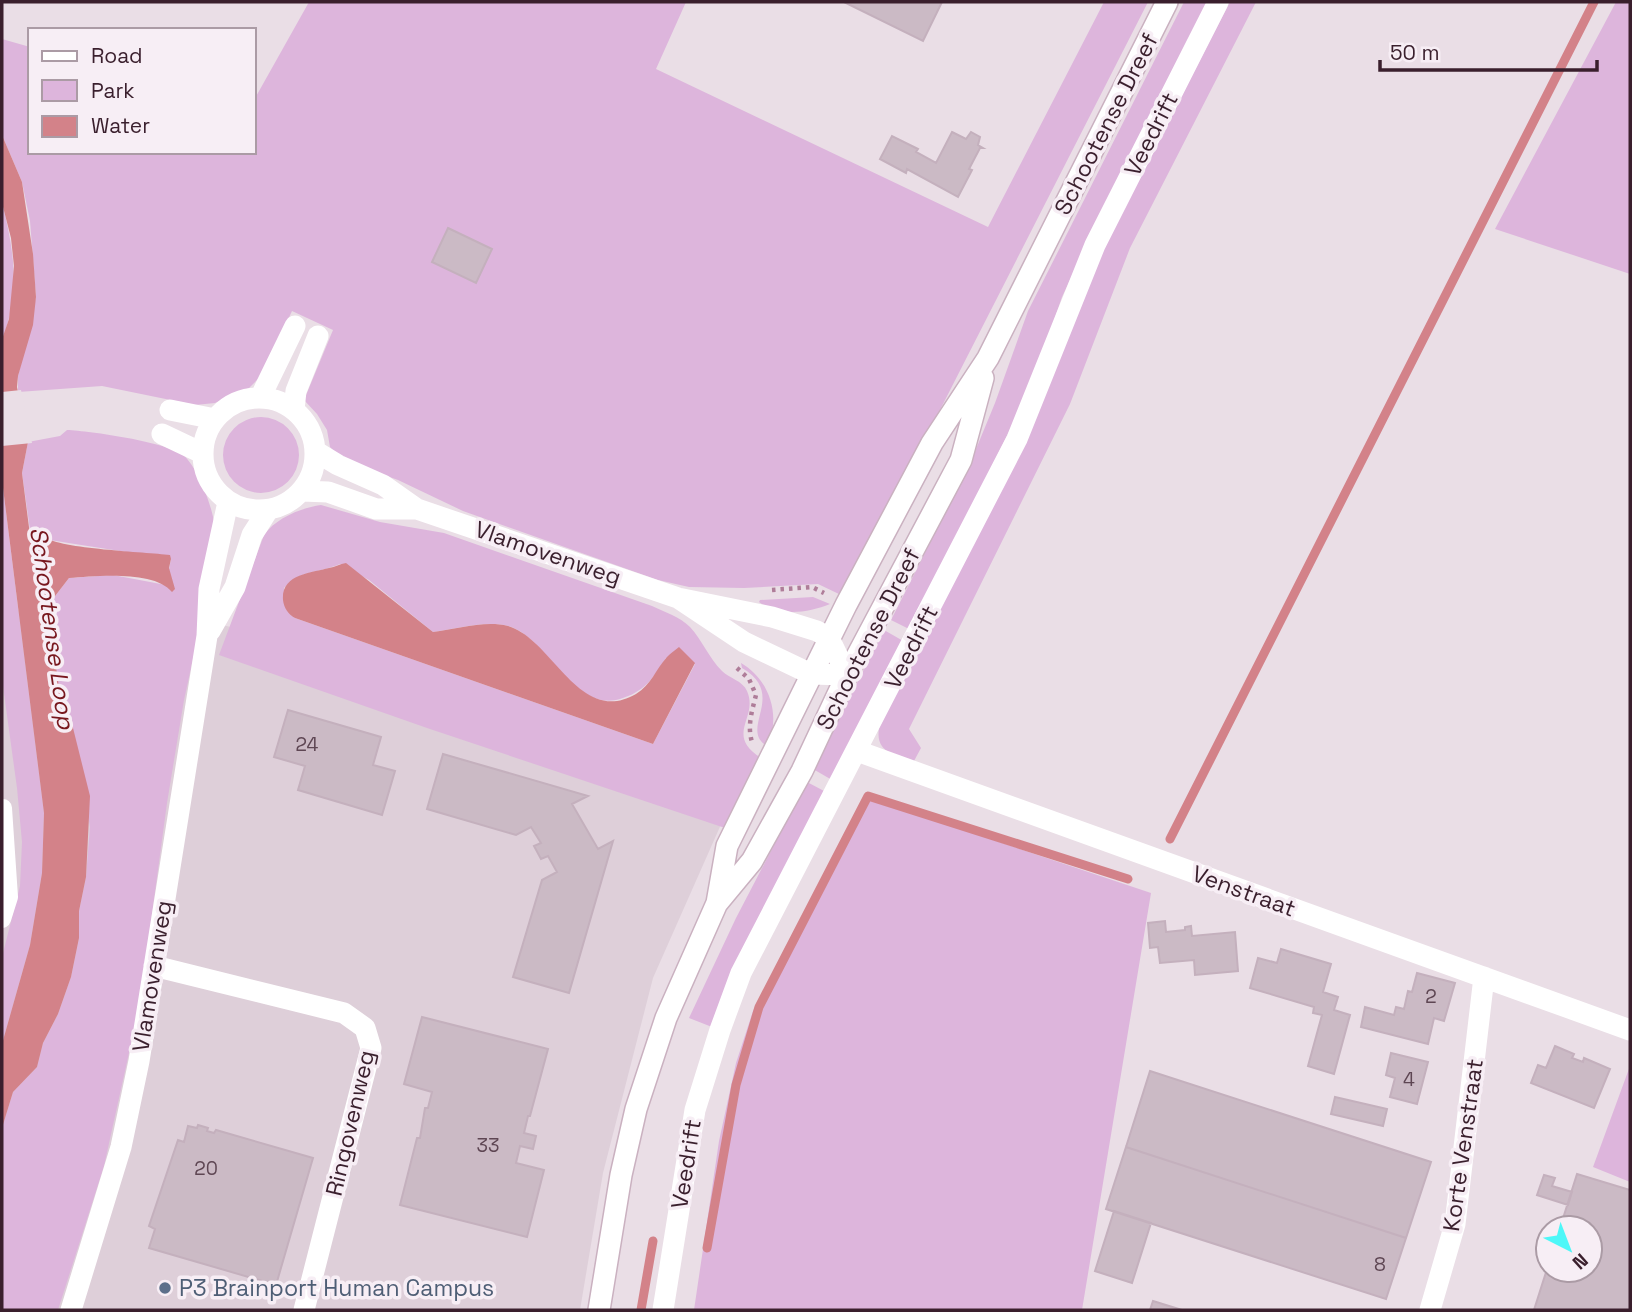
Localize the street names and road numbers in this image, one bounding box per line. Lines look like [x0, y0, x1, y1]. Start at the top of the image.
street label: Schootense Dreef [1047, 28, 1165, 220]
street label: Veedrift [1117, 87, 1185, 181]
street label: Vlamovenweg [471, 514, 625, 592]
street label: Schootense Dreef [809, 543, 927, 735]
street label: Veedrift [877, 600, 945, 694]
street label: Venstraat [1188, 858, 1300, 924]
street label: Vlamovenweg [125, 898, 179, 1054]
street label: Ringovenweg [319, 1047, 381, 1199]
street label: Korte Venstraat [1436, 1057, 1490, 1233]
street label: Veedrift [664, 1117, 708, 1211]

